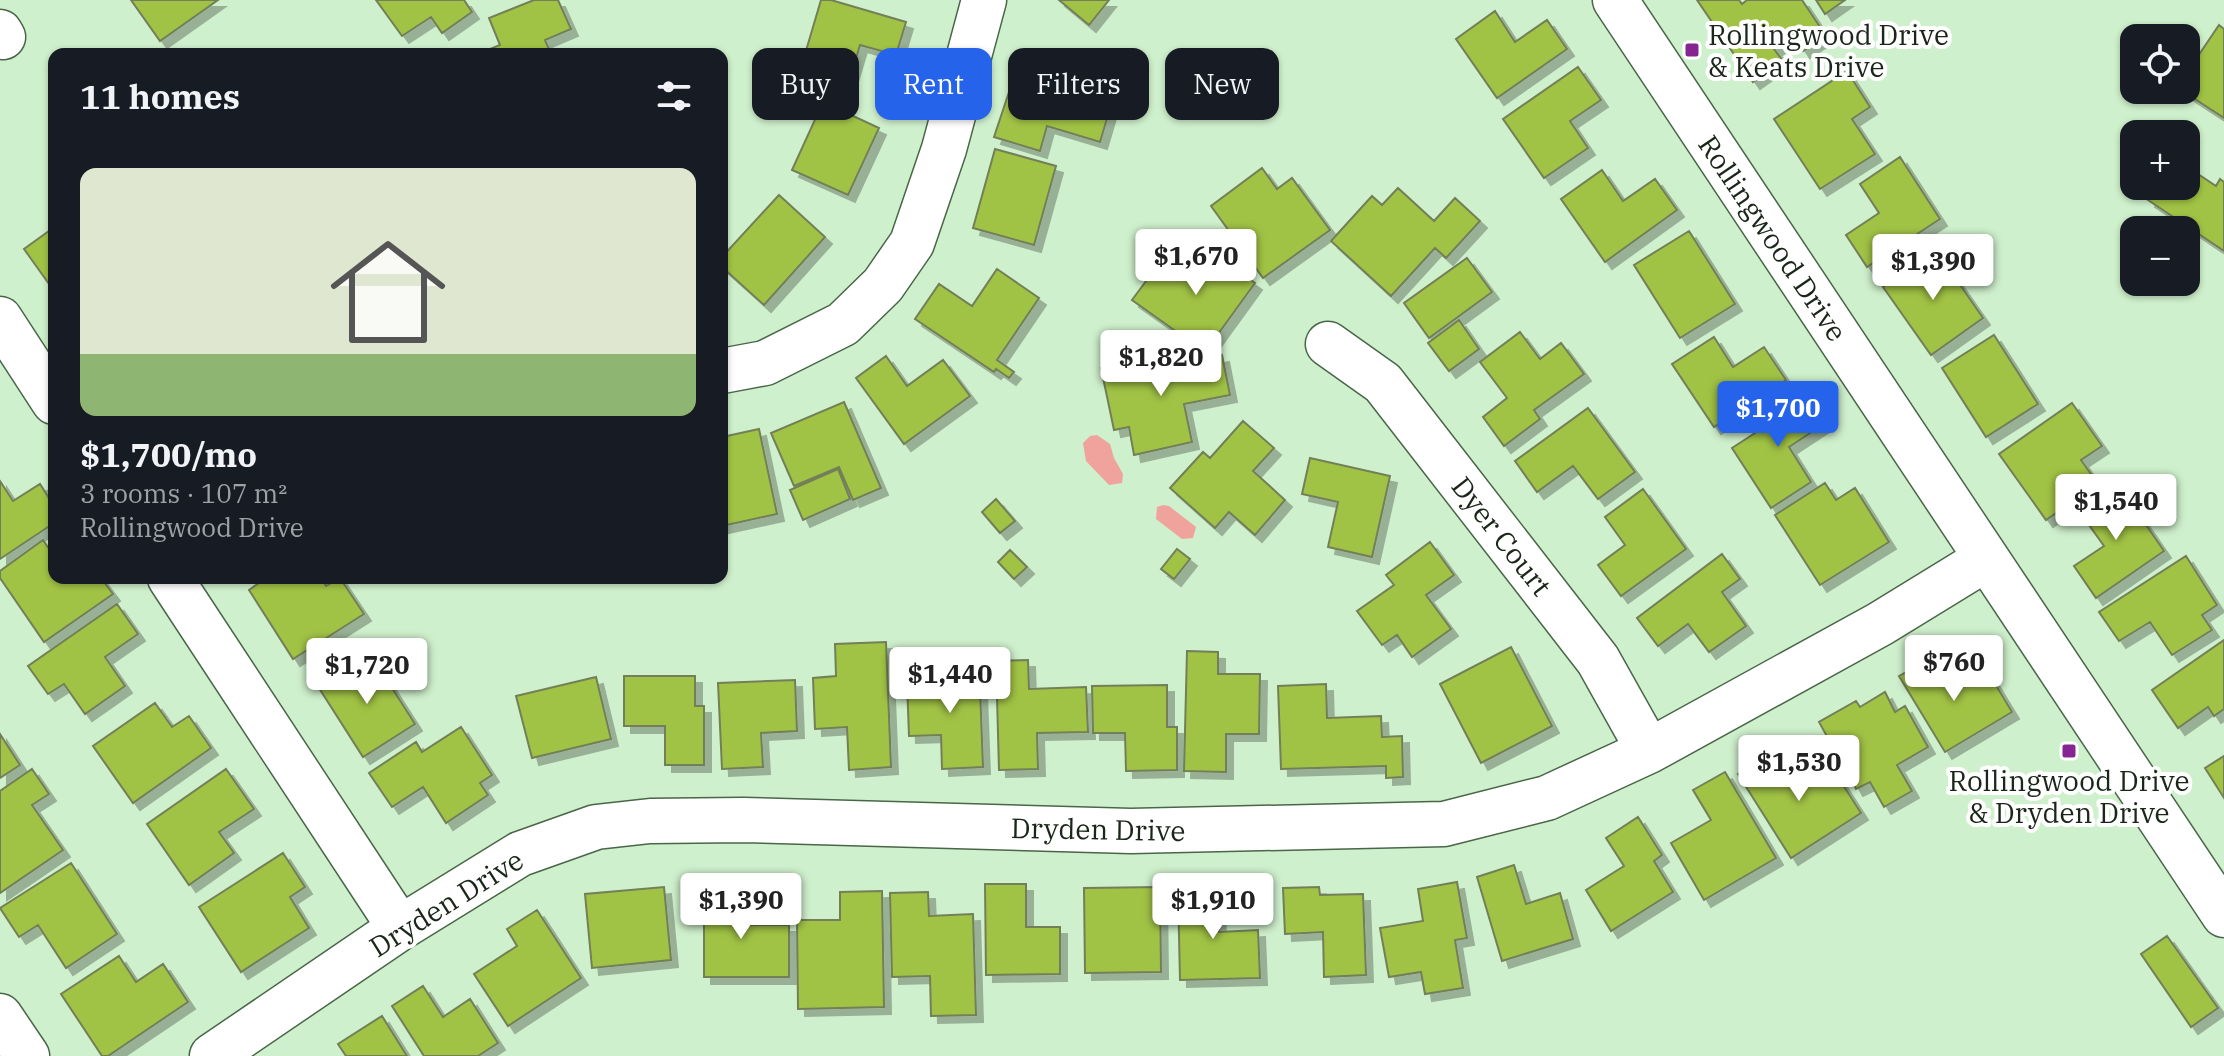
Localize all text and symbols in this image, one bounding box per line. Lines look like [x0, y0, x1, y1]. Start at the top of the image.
place label: Rollingwood Drive & Keats Drive [1708, 16, 1949, 85]
map controls [2120, 24, 2200, 296]
button: locate [2120, 24, 2200, 104]
marker: Rollingwood Drive & Keats Drive [1683, 41, 1701, 59]
chip: Buy [752, 48, 859, 120]
chip: Rent [875, 48, 992, 120]
chip: Filters [1008, 48, 1149, 120]
chip: New [1165, 48, 1279, 120]
text: 11 homes [80, 74, 240, 118]
icon: filters [652, 74, 696, 118]
button: + [2120, 120, 2200, 200]
street label: Rollingwood Drive [1690, 128, 1856, 348]
button: − [2120, 216, 2200, 296]
icon: home [316, 220, 460, 364]
pin: $1,670 [1131, 229, 1261, 297]
pin: $1,390 [1868, 234, 1998, 302]
text: $1,670 [1153, 238, 1239, 272]
text: $1,390 [1890, 243, 1976, 277]
pin: $1,820 [1096, 330, 1226, 398]
text: $1,820 [1118, 339, 1204, 373]
pin: $1,700 [1713, 381, 1843, 449]
text: $1,700 [1735, 390, 1821, 424]
text: $1,700/mo [80, 432, 257, 476]
street label: Dyer Court [1444, 469, 1560, 603]
pin: $1,540 [2051, 474, 2181, 542]
text: 3 rooms · 107 m² [80, 476, 287, 510]
text: $1,540 [2073, 483, 2159, 517]
text: Rollingwood Drive [80, 510, 304, 544]
pin: $760 [1907, 635, 2001, 703]
pin: $1,720 [302, 638, 432, 706]
text: $760 [1923, 644, 1985, 678]
text: $1,720 [324, 647, 410, 681]
pin: $1,440 [885, 647, 1015, 715]
text: $1,440 [907, 656, 993, 690]
pin: $1,530 [1734, 735, 1864, 803]
marker: Rollingwood Drive & Dryden Drive [2060, 742, 2078, 760]
text: $1,530 [1756, 744, 1842, 778]
place label: Rollingwood Drive & Dryden Drive [1949, 762, 2189, 831]
street label: Dryden Drive [1010, 809, 1186, 849]
street label: Dryden Drive [362, 841, 530, 965]
pin: $1,390 [676, 873, 806, 941]
pin: $1,910 [1148, 873, 1278, 941]
text: $1,390 [698, 882, 784, 916]
text: $1,910 [1170, 882, 1256, 916]

